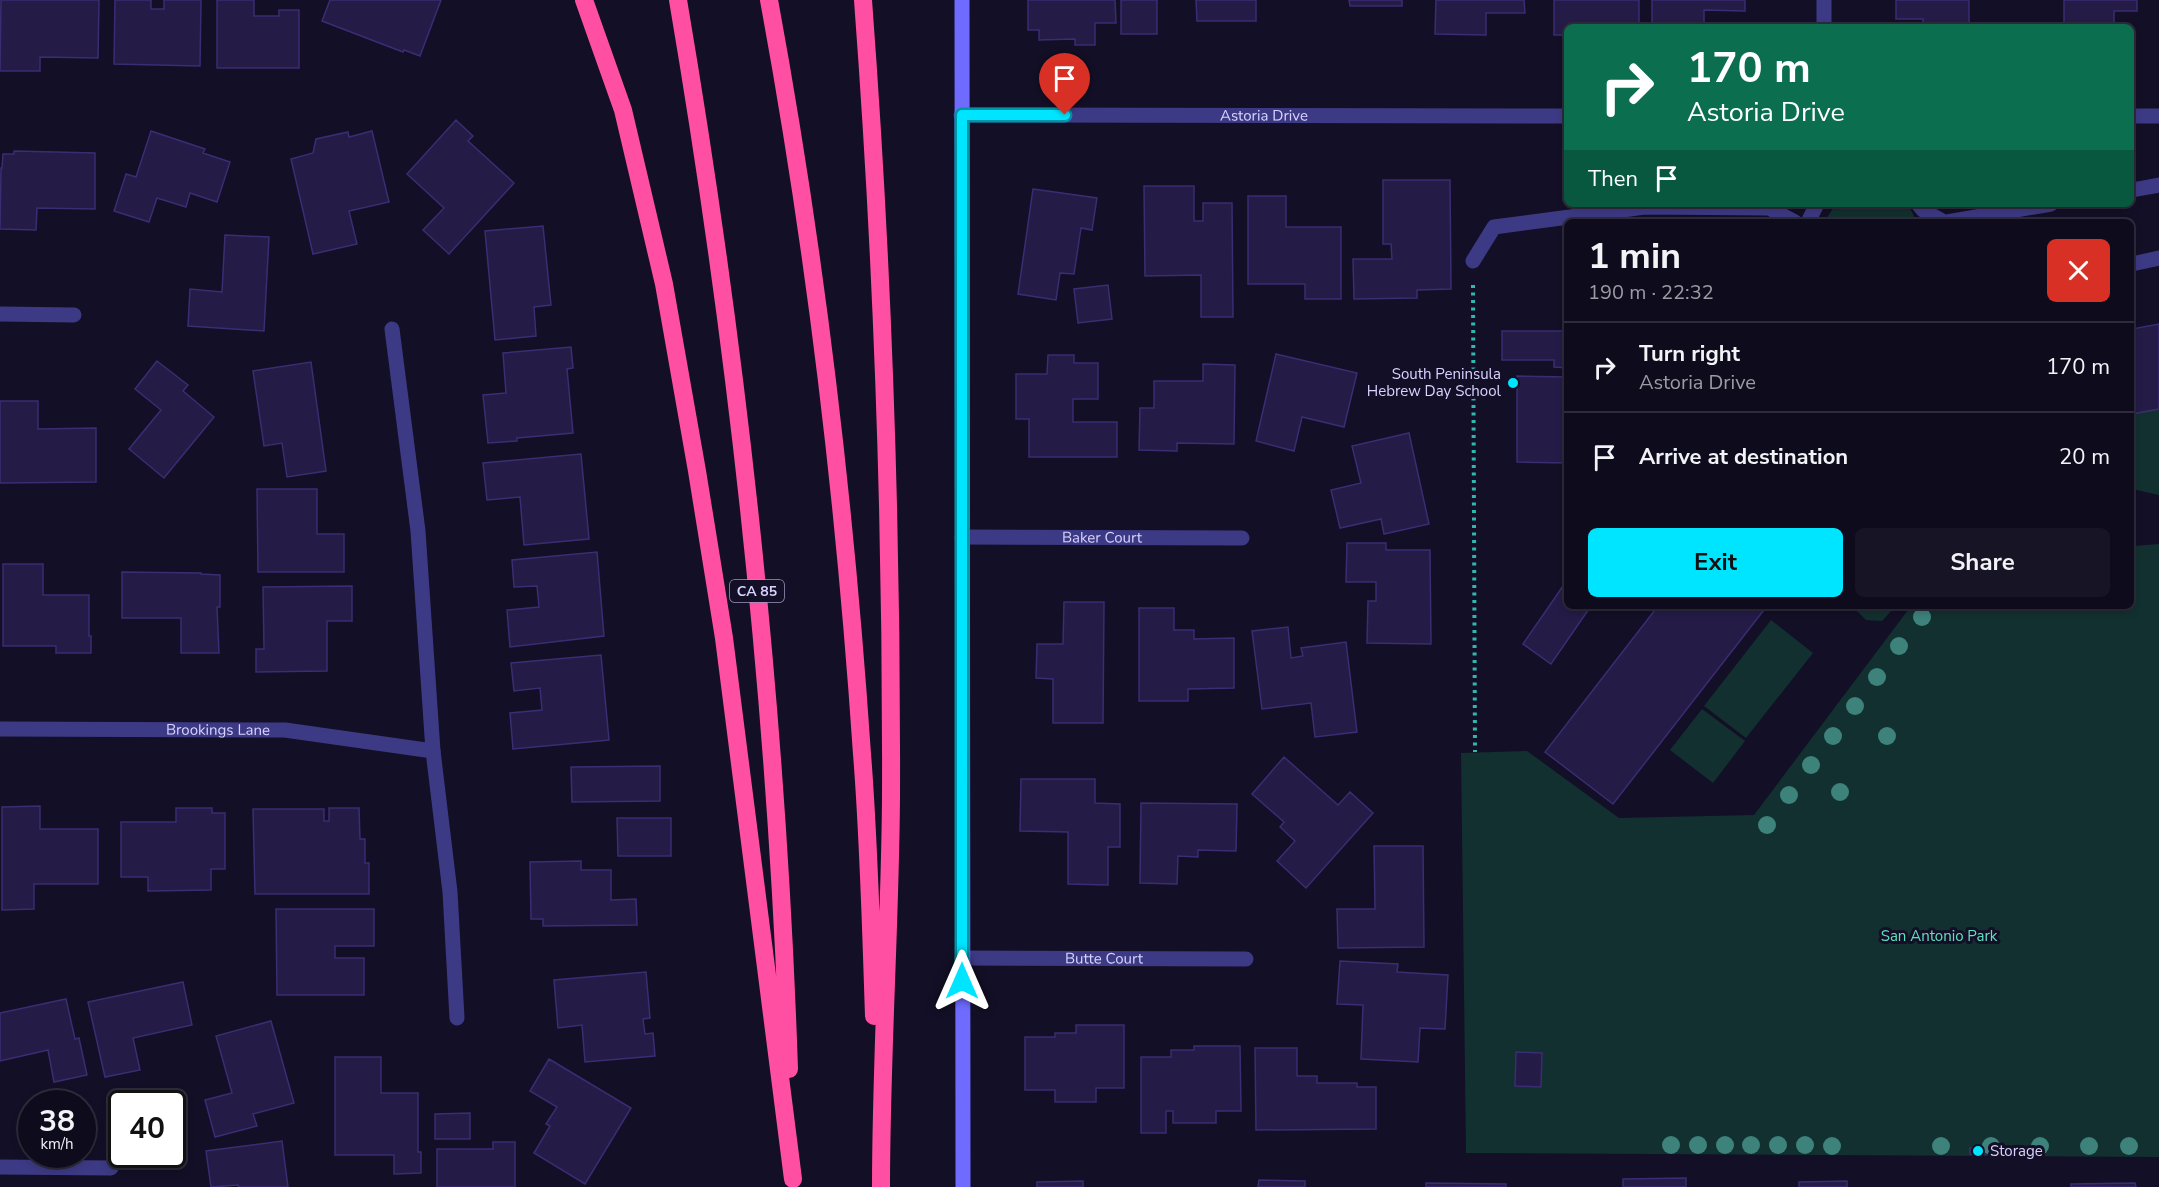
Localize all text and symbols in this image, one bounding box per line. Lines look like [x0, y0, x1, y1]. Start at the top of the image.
text: 170 m [1687, 40, 1811, 97]
icon: right [1588, 48, 1666, 126]
pin [1039, 53, 1090, 115]
icon: arrive [1048, 62, 1081, 95]
text: Astoria Drive [1687, 94, 1845, 131]
street label: Astoria Drive [1220, 105, 1308, 126]
icon: arrive [1650, 162, 1683, 195]
text: Then [1588, 164, 1638, 194]
text: 1 min [1588, 232, 1681, 281]
button: close [2047, 239, 2110, 302]
text: 190 m · 22:32 [1588, 279, 1714, 306]
text: Turn right [1639, 339, 1740, 369]
icon: right [1588, 351, 1621, 384]
text: 170 m [2046, 352, 2110, 382]
place label: South Peninsula Hebrew Day School [1367, 364, 1502, 401]
text: Astoria Drive [1639, 369, 1756, 396]
marker: South Peninsula Hebrew Day School [1506, 376, 1520, 390]
icon: arrive [1588, 441, 1621, 474]
text: Arrive at destination [1639, 442, 1848, 472]
text: 20 m [2059, 442, 2110, 472]
street label: Baker Court [1062, 527, 1143, 548]
button: Exit [1588, 528, 1843, 597]
button: Share [1855, 528, 2110, 597]
road number: CA 85 [730, 580, 784, 602]
street label: Brookings Lane [166, 720, 270, 740]
park label: San Antonio Park [1881, 926, 1998, 946]
street label: Butte Court [1065, 948, 1144, 969]
position arrow [930, 949, 994, 1013]
speed limit sign: 40 [108, 1090, 186, 1168]
text: 38 [39, 1101, 75, 1142]
text: km/h [40, 1134, 74, 1154]
place label: Storage [1990, 1141, 2043, 1161]
marker: Storage [1971, 1144, 1985, 1158]

